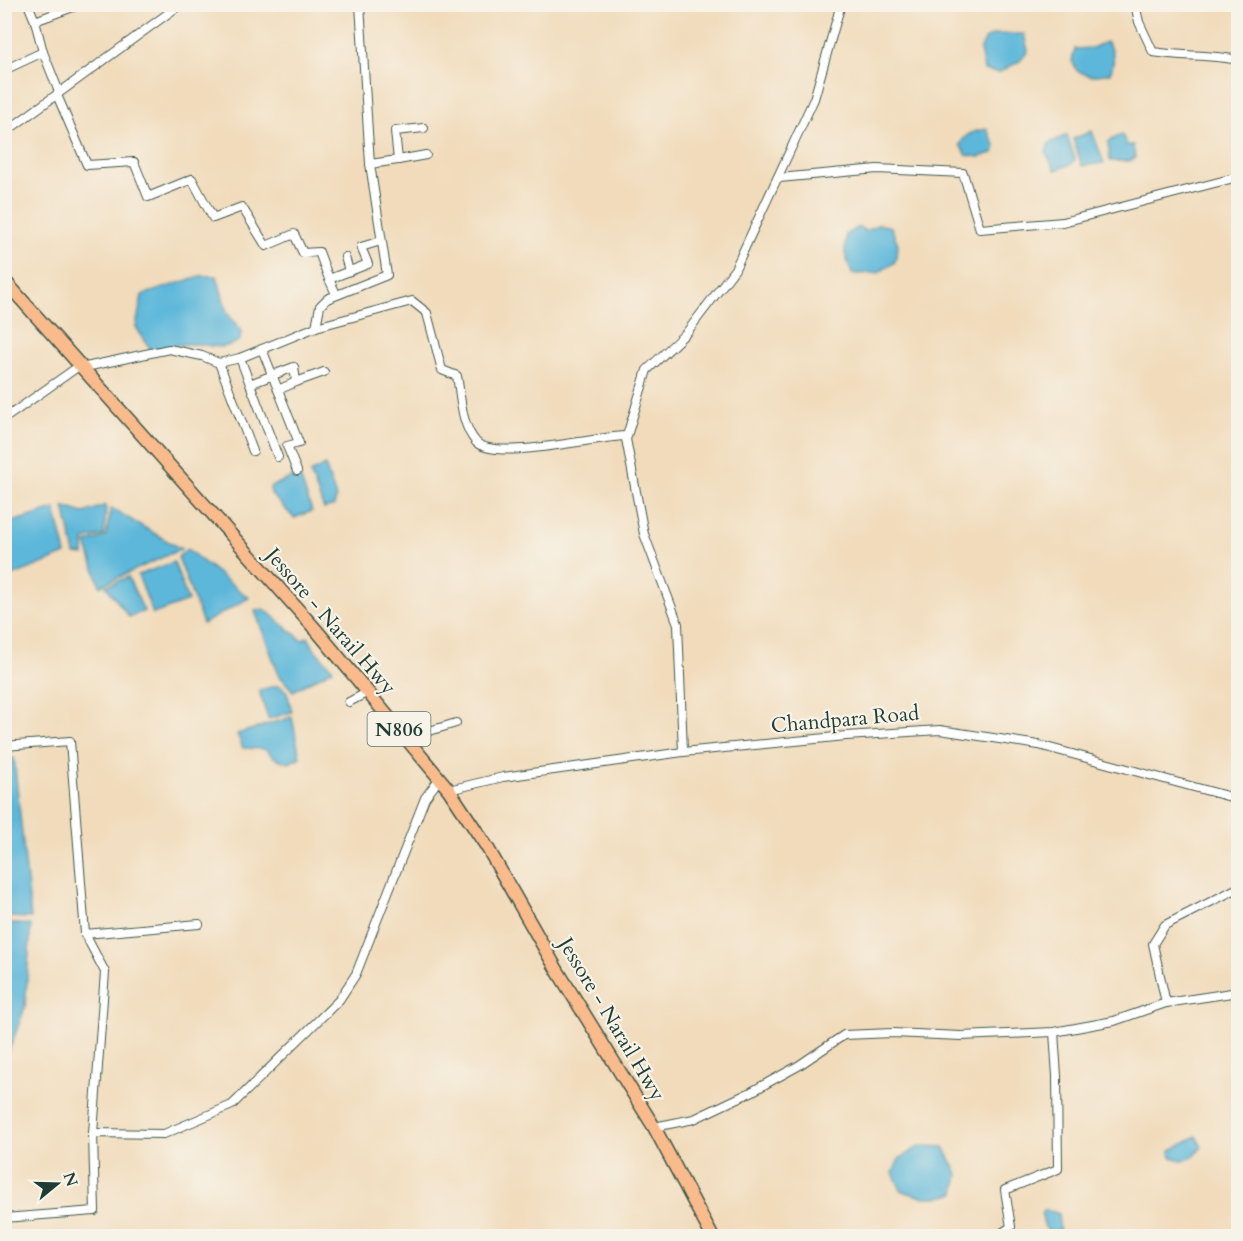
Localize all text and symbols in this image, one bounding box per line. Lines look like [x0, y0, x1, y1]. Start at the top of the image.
street label: Jessore - Narail Hwy [257, 539, 403, 701]
street label: Chandpara Road [770, 699, 920, 740]
road number: N806 [368, 712, 430, 746]
street label: Jessore - Narail Hwy [550, 930, 672, 1106]
north arrow [27, 1154, 87, 1214]
text: N [58, 1169, 83, 1190]

